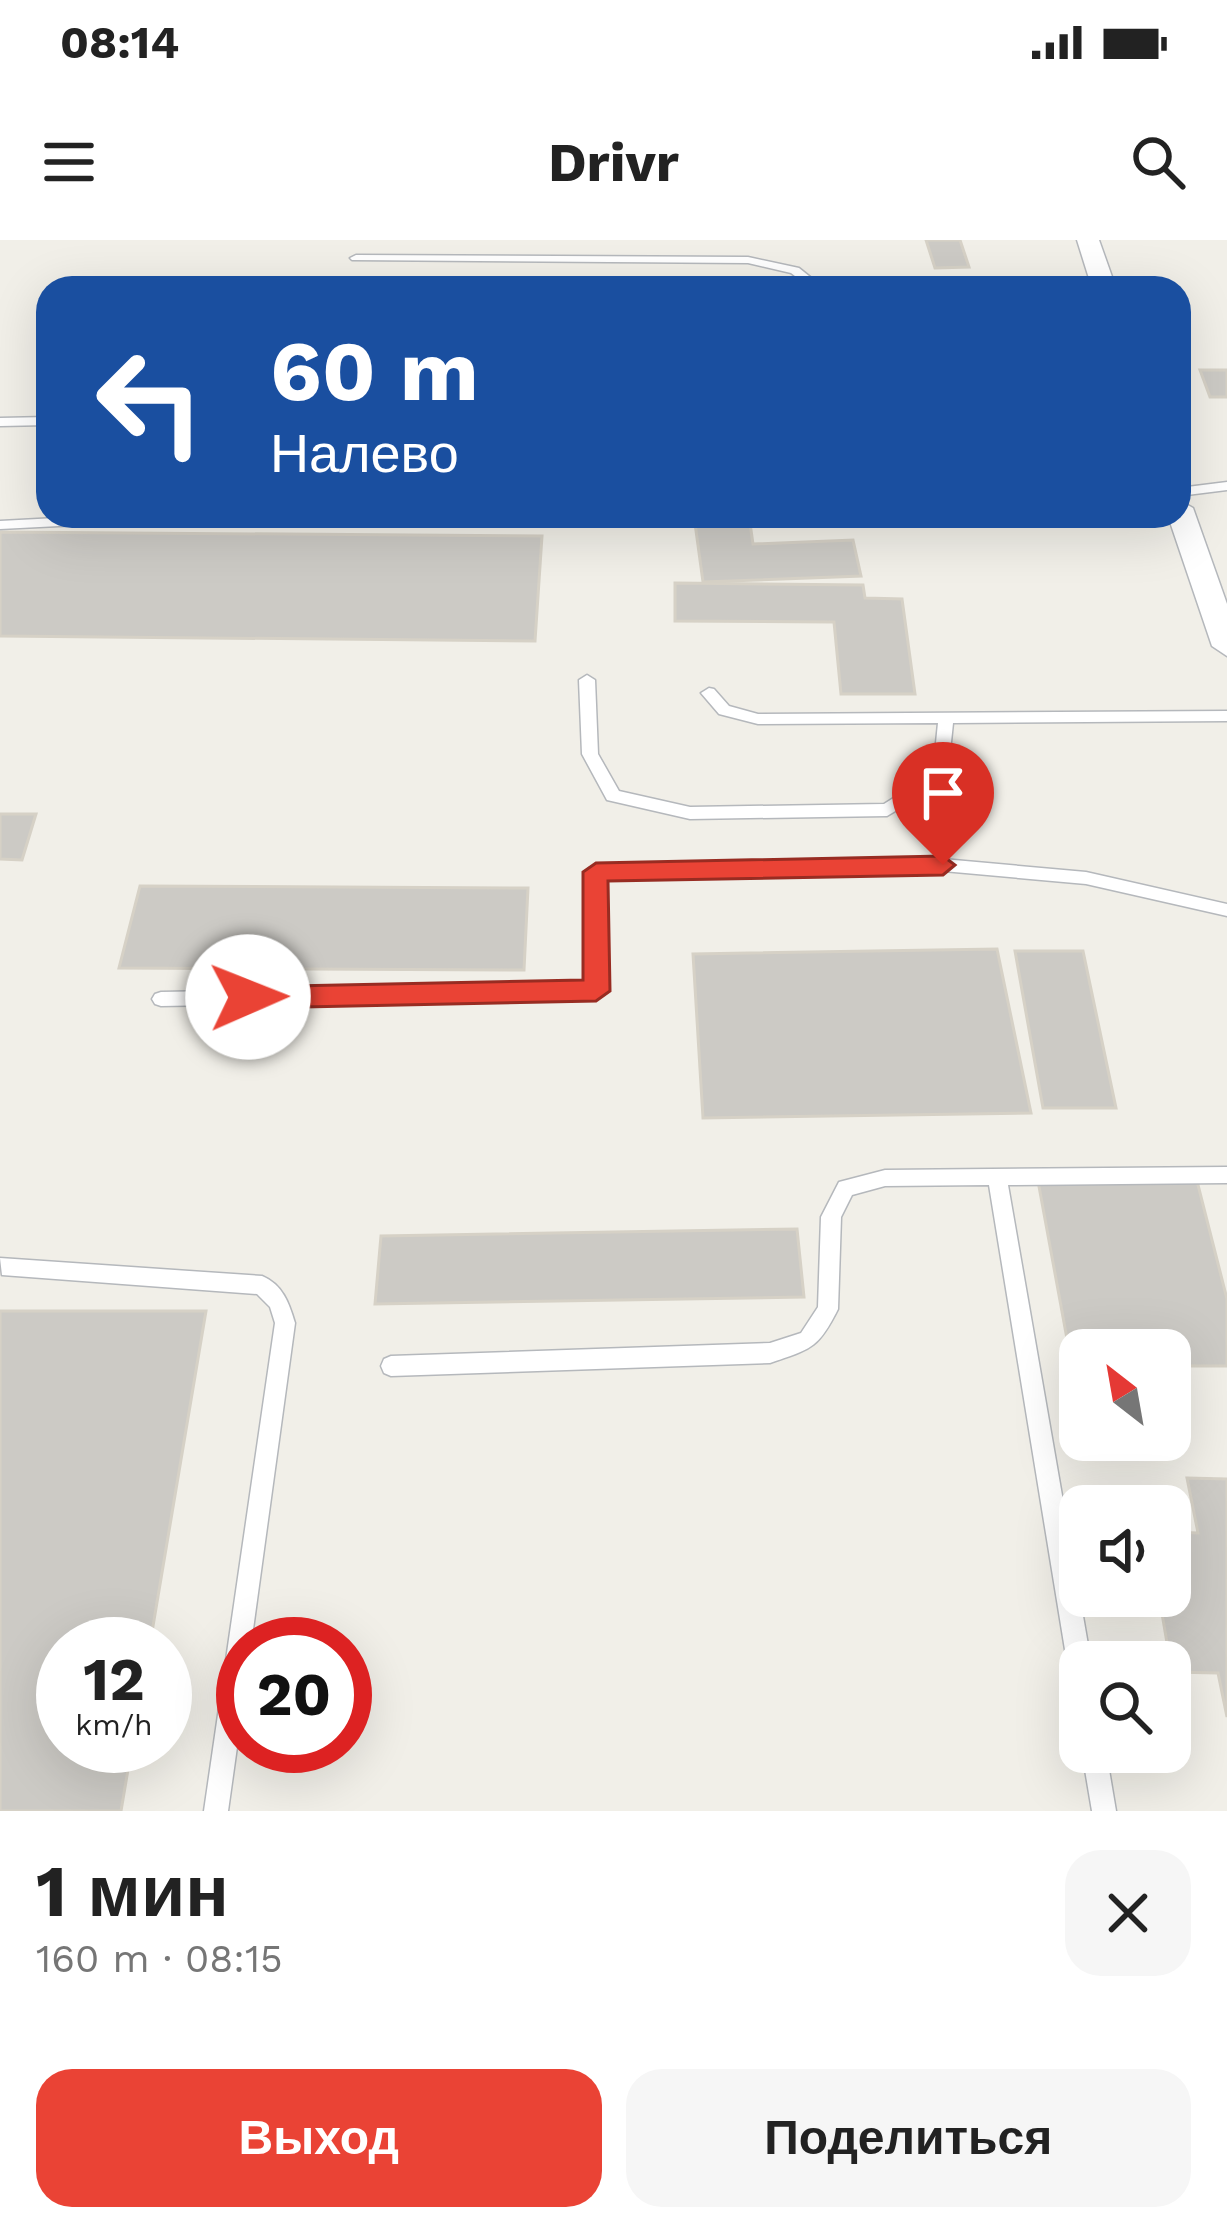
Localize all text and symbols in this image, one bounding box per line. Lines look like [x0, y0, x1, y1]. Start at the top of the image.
text: 08:14 [60, 16, 179, 69]
icon: menu [36, 129, 102, 195]
icon: search [1125, 129, 1191, 195]
text: Drivr [548, 131, 679, 194]
text: 60 m [270, 322, 479, 420]
icon: left [72, 324, 228, 480]
text: Налево [270, 422, 459, 485]
pin [892, 742, 994, 865]
icon: arrive [910, 760, 976, 826]
position arrow [185, 934, 311, 1060]
north arrow [1059, 1329, 1191, 1461]
map controls [1059, 1329, 1191, 1773]
button: sound [1059, 1485, 1191, 1617]
speed limit sign: 20 [216, 1617, 372, 1773]
button: search [1059, 1641, 1191, 1773]
text: 12 [83, 1644, 145, 1715]
text: km/h [75, 1707, 153, 1742]
text: 1 мин [36, 1849, 229, 1933]
button: close [1065, 1850, 1191, 1976]
text: 160 m · 08:15 [36, 1936, 283, 1981]
button: Выход [36, 2069, 602, 2207]
button: Поделиться [626, 2069, 1191, 2207]

